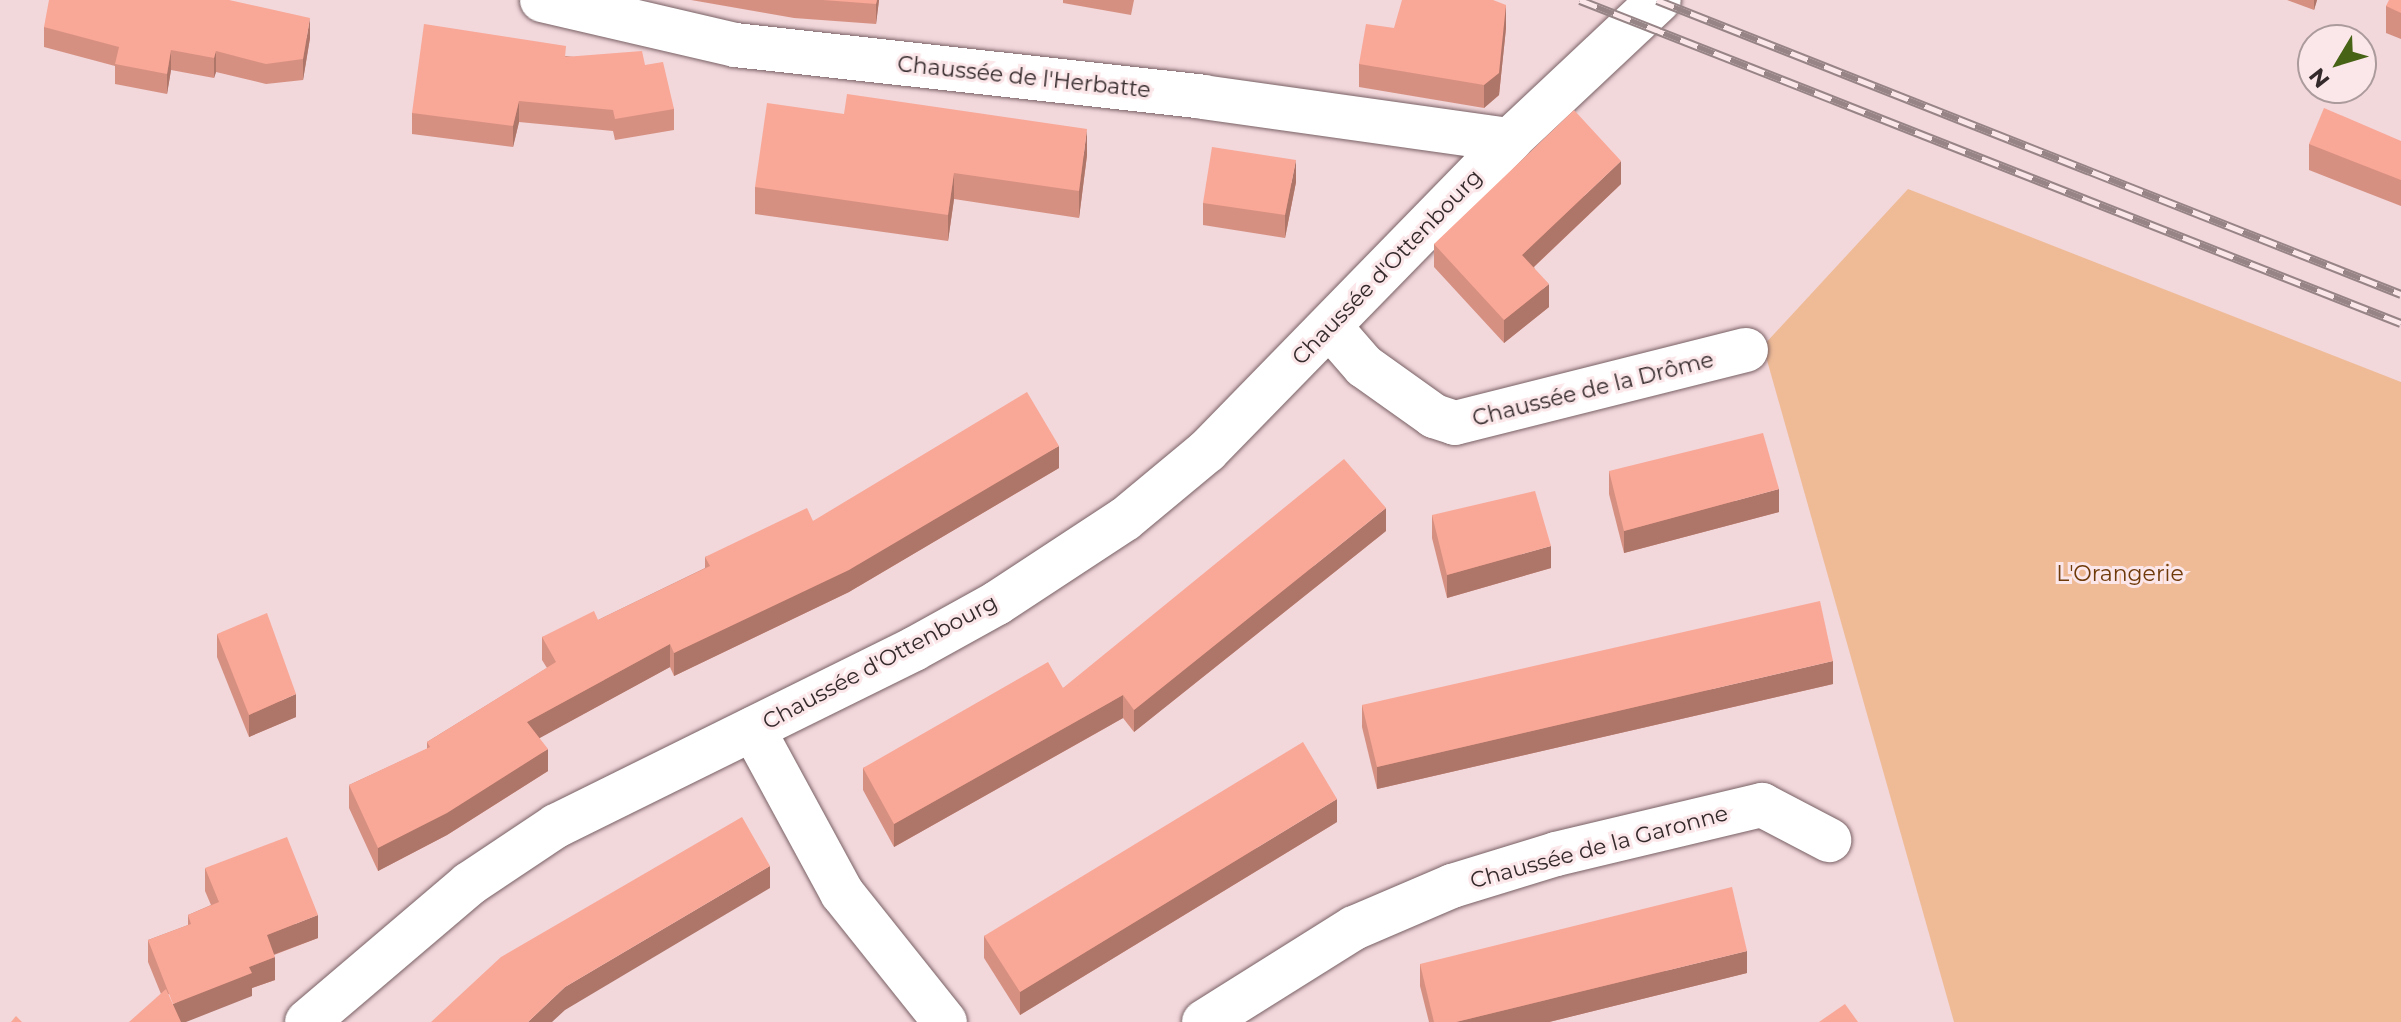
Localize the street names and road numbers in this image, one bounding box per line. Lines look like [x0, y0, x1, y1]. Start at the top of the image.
street label: Chaussée de l'Herbatte [896, 51, 1152, 103]
street label: Chaussée d'Ottenbourg [1287, 164, 1487, 370]
street label: Chaussée de la Drôme [1470, 346, 1716, 432]
street label: Chaussée d'Ottenbourg [758, 589, 1002, 735]
street label: Chaussée de la Garonne [1467, 800, 1731, 894]

